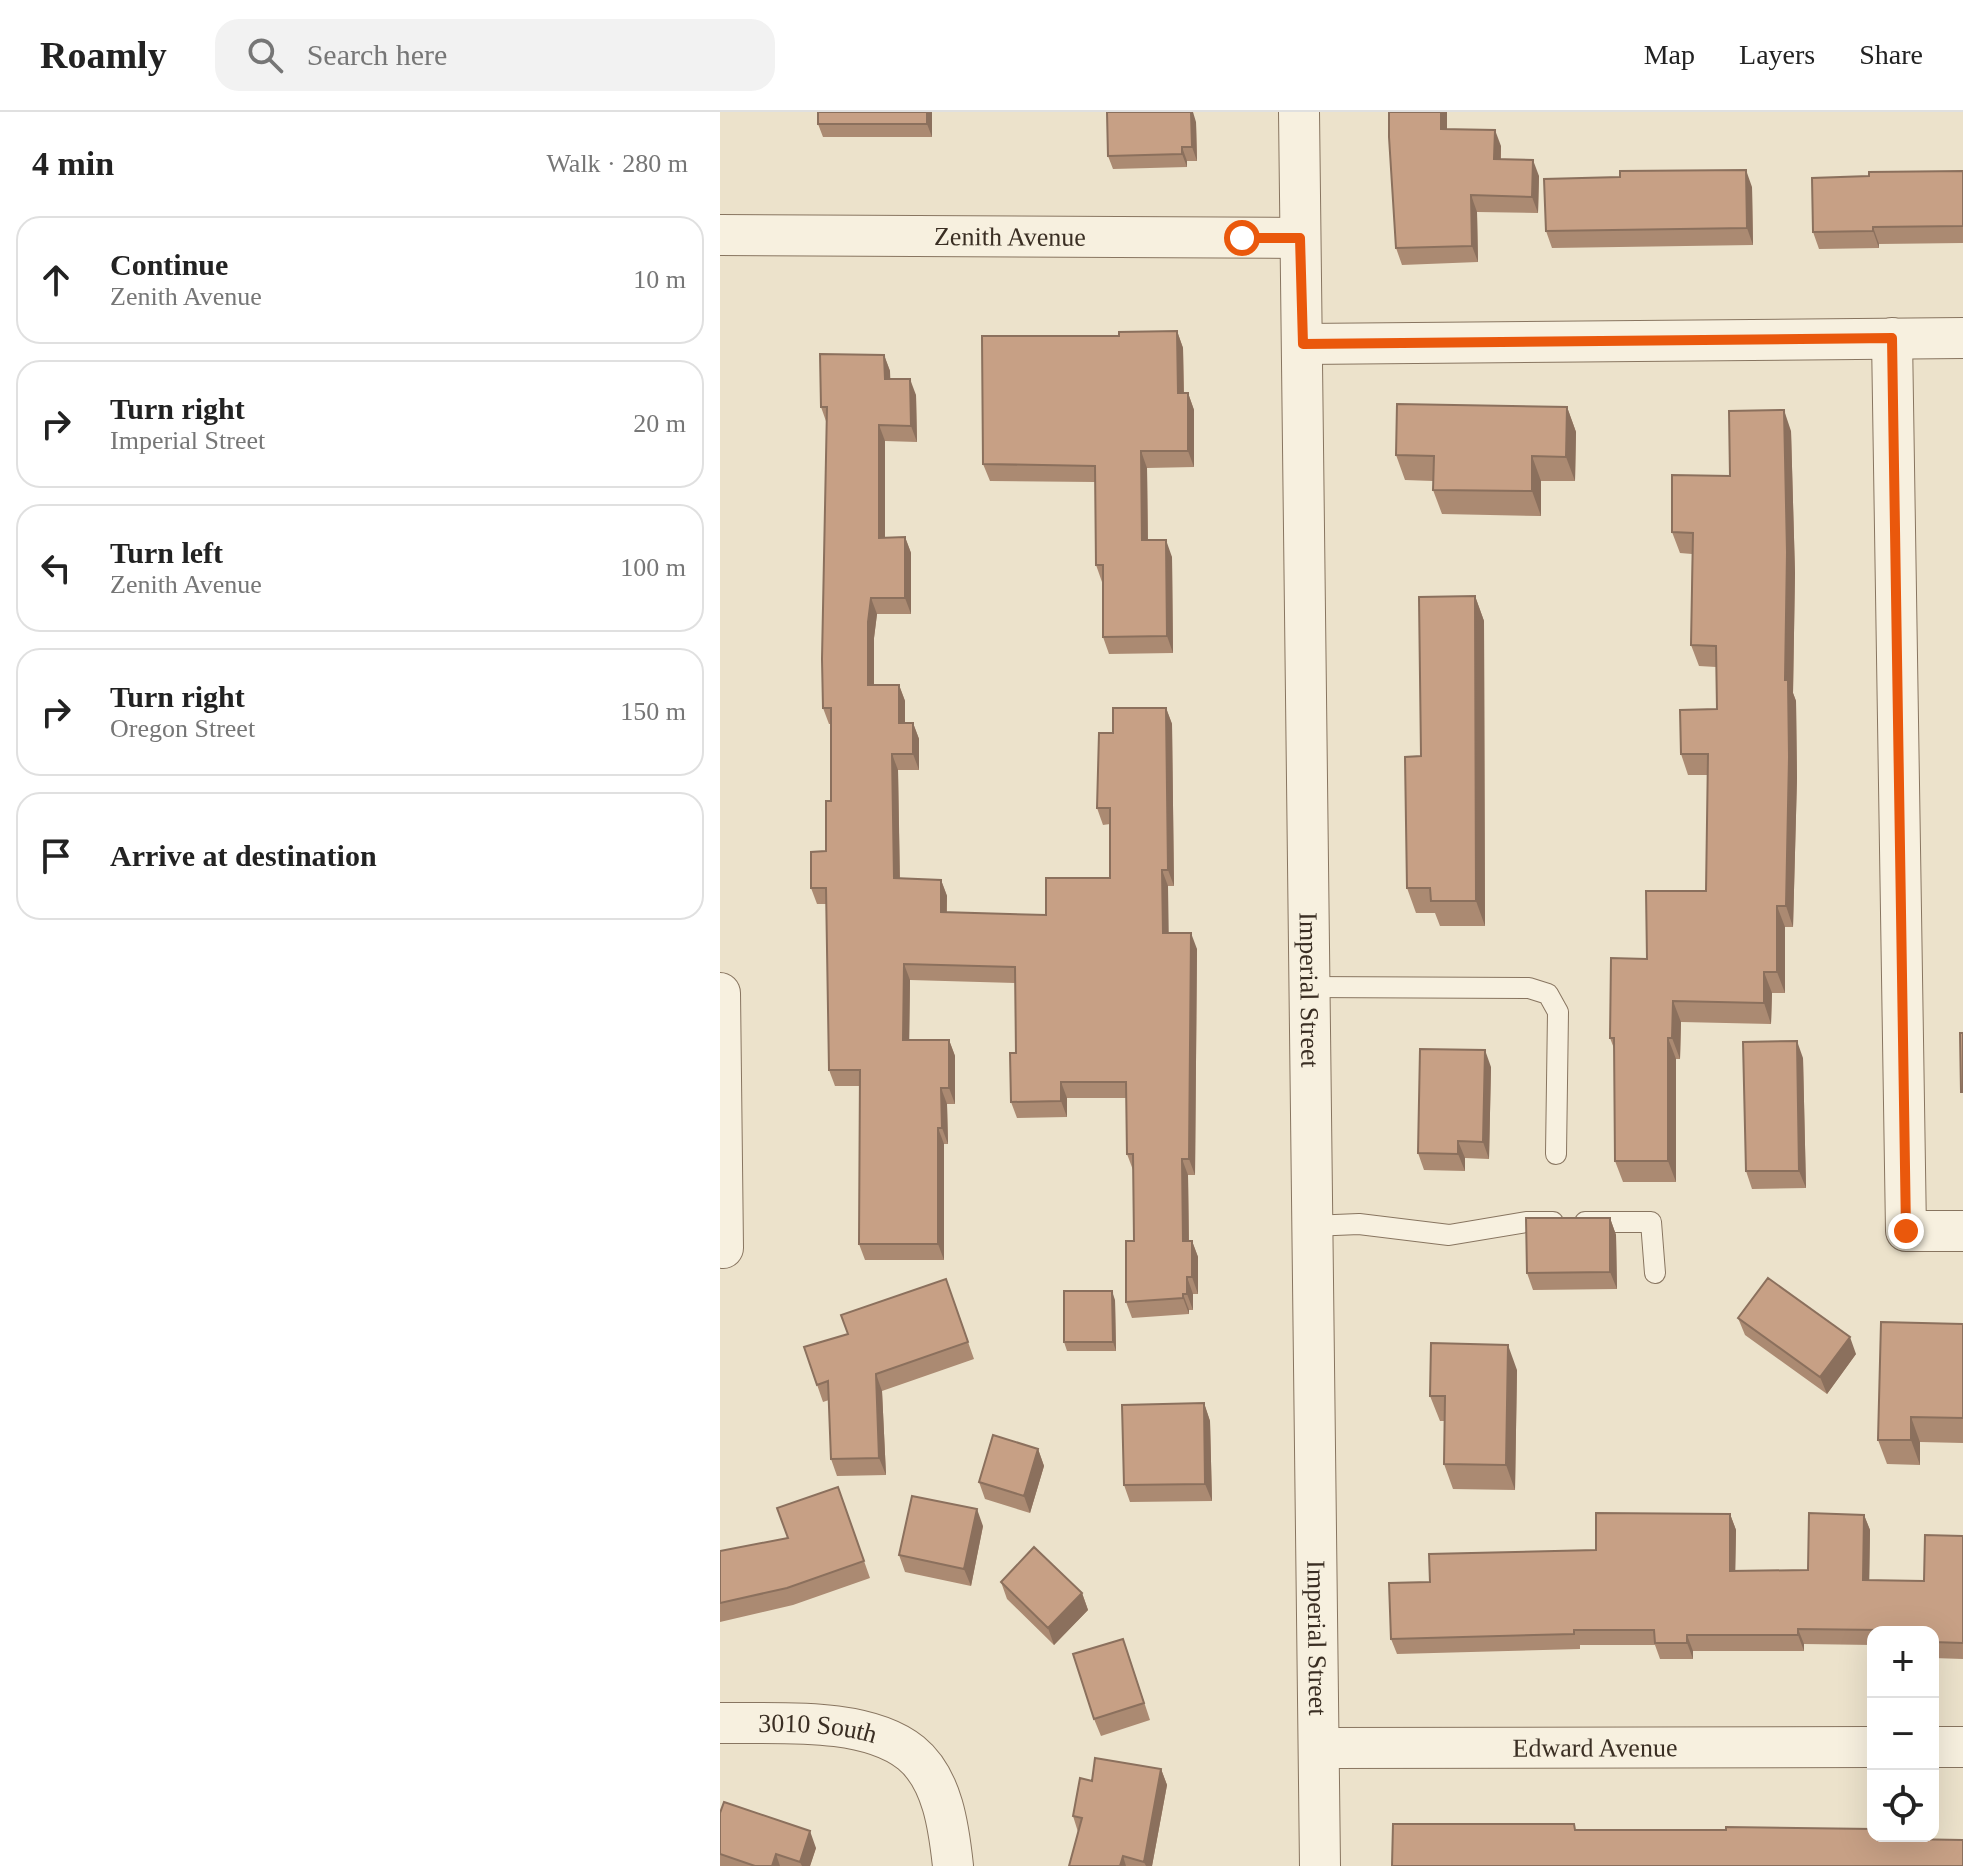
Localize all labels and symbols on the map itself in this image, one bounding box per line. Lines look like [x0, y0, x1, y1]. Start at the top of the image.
route start [1224, 220, 1260, 256]
street label: Zenith Avenue [934, 222, 1086, 251]
street label: Imperial Street [1294, 912, 1325, 1069]
route end [1888, 1213, 1924, 1249]
street label: Imperial Street [1302, 1560, 1333, 1716]
street label: 3010 South [758, 1708, 881, 1749]
street label: Edward Avenue [1513, 1733, 1677, 1762]

